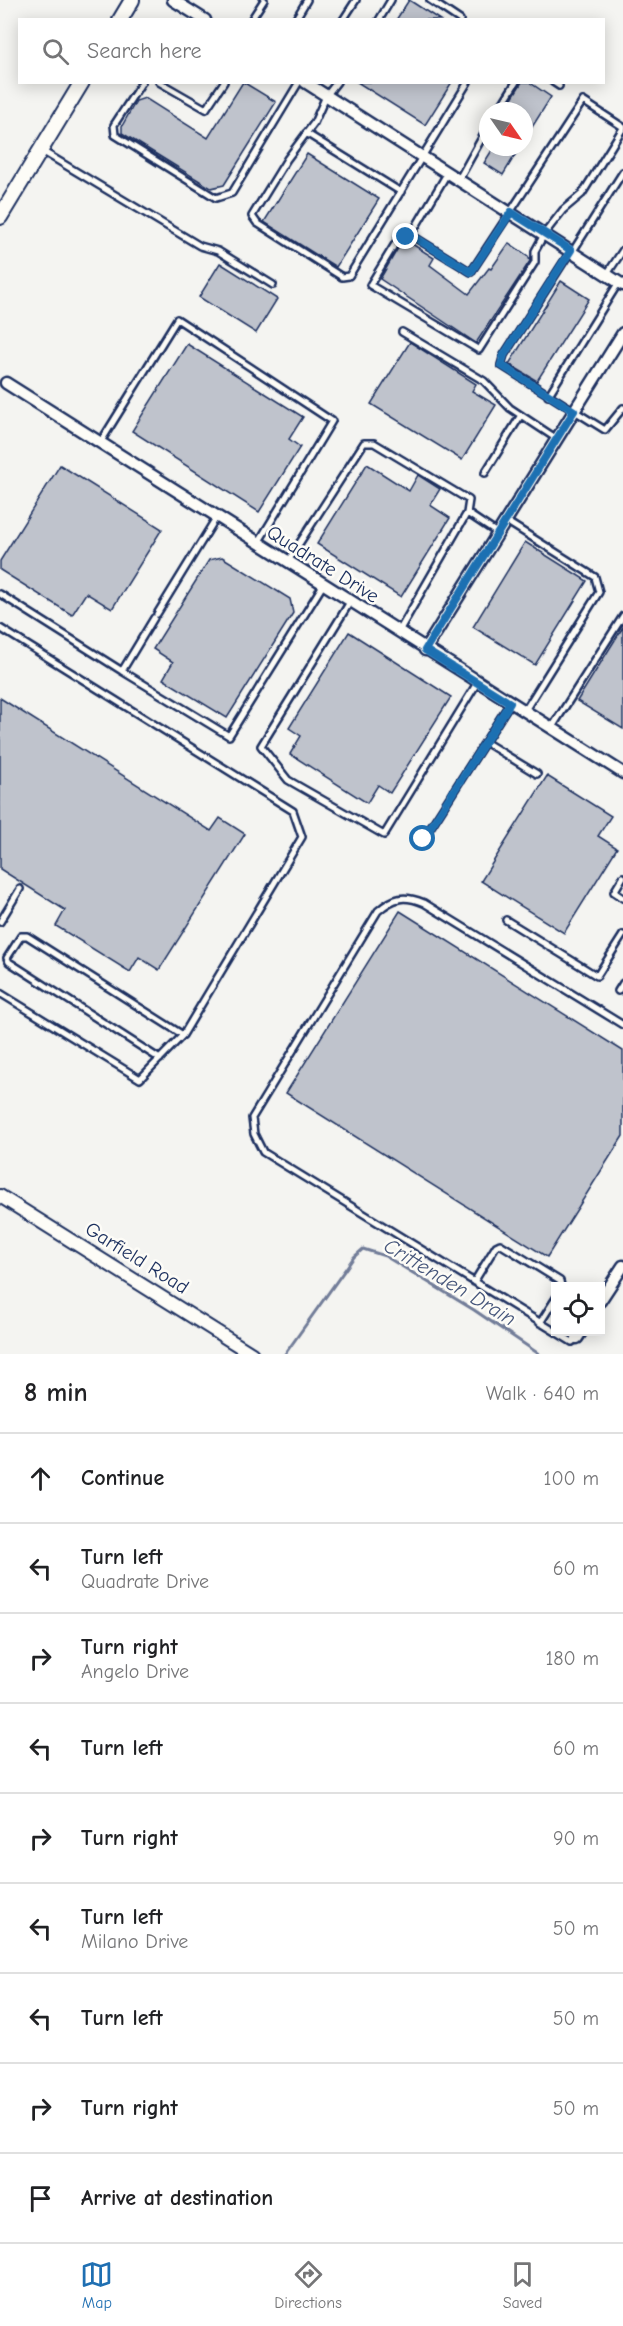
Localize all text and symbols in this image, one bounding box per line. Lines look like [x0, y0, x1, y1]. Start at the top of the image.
search box [18, 18, 605, 84]
icon: search [39, 35, 72, 68]
text: Search here [87, 38, 202, 64]
north arrow [479, 102, 533, 156]
route end [392, 223, 418, 249]
street label: Quadrate Drive [263, 520, 383, 608]
route start [409, 825, 435, 851]
street label: Garfield Road [81, 1217, 193, 1299]
water label: Crittenden Drain [380, 1233, 520, 1331]
map controls [551, 1282, 605, 1336]
button: locate [551, 1282, 605, 1336]
text: 8 min [24, 1378, 88, 1408]
text: Walk · 640 m [486, 1382, 599, 1405]
icon: ahead [24, 1462, 57, 1495]
text: Continue [81, 1465, 164, 1491]
text: 100 m [544, 1467, 599, 1490]
text: Turn left [81, 1544, 163, 1570]
icon: left [24, 1552, 57, 1585]
text: 60 m [553, 1557, 599, 1580]
text: Quadrate Drive [81, 1570, 209, 1593]
text: Turn right [81, 1634, 178, 1660]
icon: right [24, 1642, 57, 1675]
text: 180 m [545, 1647, 599, 1670]
text: Angelo Drive [81, 1660, 189, 1683]
icon: left [24, 1732, 57, 1765]
text: Turn left [81, 1735, 163, 1761]
text: 60 m [553, 1737, 599, 1760]
icon: right [24, 1822, 57, 1855]
text: Turn right [81, 1825, 178, 1851]
text: 90 m [553, 1827, 599, 1850]
text: Turn left [81, 1904, 163, 1930]
icon: left [24, 1912, 57, 1945]
text: 50 m [553, 1917, 599, 1940]
text: Milano Drive [81, 1930, 188, 1953]
icon: left [24, 2002, 57, 2035]
text: Turn left [81, 2005, 163, 2031]
text: 50 m [553, 2007, 599, 2030]
icon: right [24, 2092, 57, 2125]
text: Turn right [81, 2095, 178, 2121]
text: 50 m [553, 2097, 599, 2120]
icon: arrive [24, 2182, 57, 2215]
text: Arrive at destination [81, 2185, 273, 2211]
tab: Map [80, 2258, 113, 2312]
tab: Directions [274, 2258, 342, 2312]
tab: Saved [503, 2258, 543, 2312]

